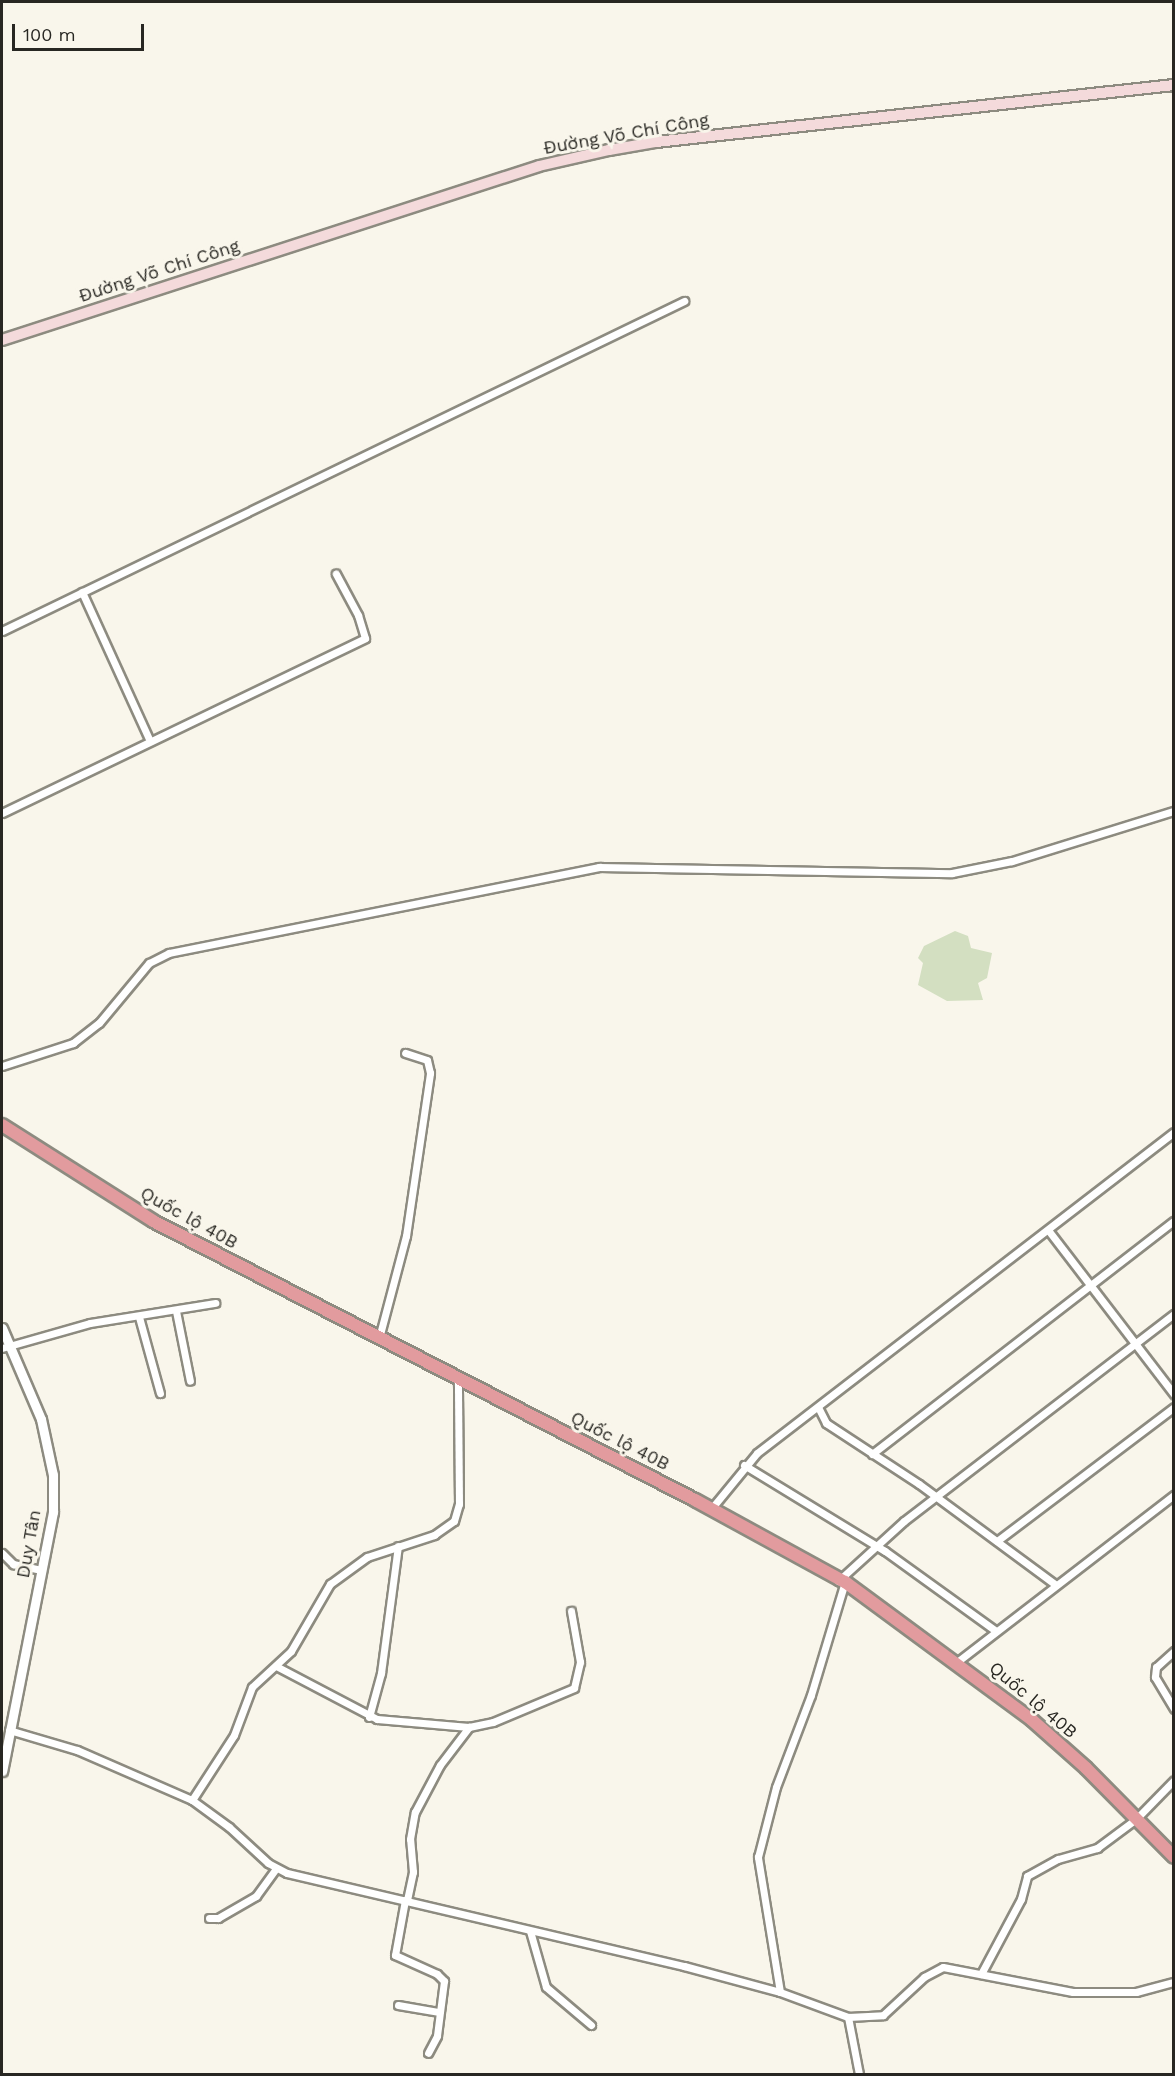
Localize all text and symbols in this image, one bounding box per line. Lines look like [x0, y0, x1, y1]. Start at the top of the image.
scale bar [15, 12, 147, 50]
text: 100 m [23, 24, 76, 45]
street label: Đường Võ Chí Công [541, 109, 711, 159]
street label: Đường Võ Chí Công [76, 235, 242, 307]
street label: Quốc lộ 40B [137, 1182, 241, 1254]
street label: Quốc lộ 40B [567, 1407, 673, 1475]
street label: Duy Tân [12, 1508, 46, 1580]
street label: Quốc lộ 40B [985, 1657, 1081, 1743]

